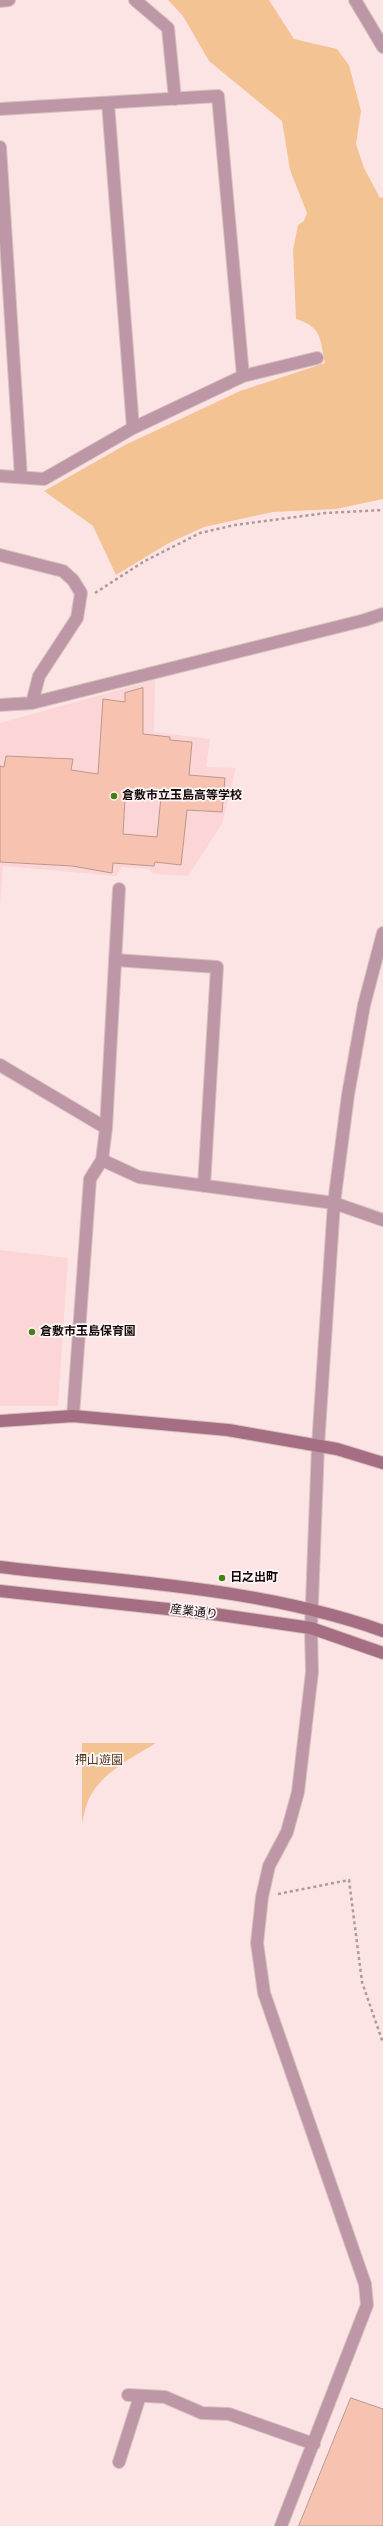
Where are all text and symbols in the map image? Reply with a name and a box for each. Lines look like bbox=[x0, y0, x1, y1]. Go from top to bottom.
place label: 倉敷市立玉島高等学校 bbox=[122, 789, 242, 803]
marker: 倉敷市立玉島高等学校 bbox=[109, 791, 119, 801]
place label: 倉敷市玉島保育園 bbox=[40, 1325, 136, 1339]
marker: 倉敷市玉島保育園 bbox=[27, 1327, 37, 1337]
place label: 日之出町 bbox=[230, 1571, 278, 1585]
marker: 日之出町 bbox=[217, 1573, 227, 1583]
street label: 産業通り bbox=[169, 1602, 219, 1622]
park label: 押山遊園 bbox=[75, 1754, 123, 1768]

